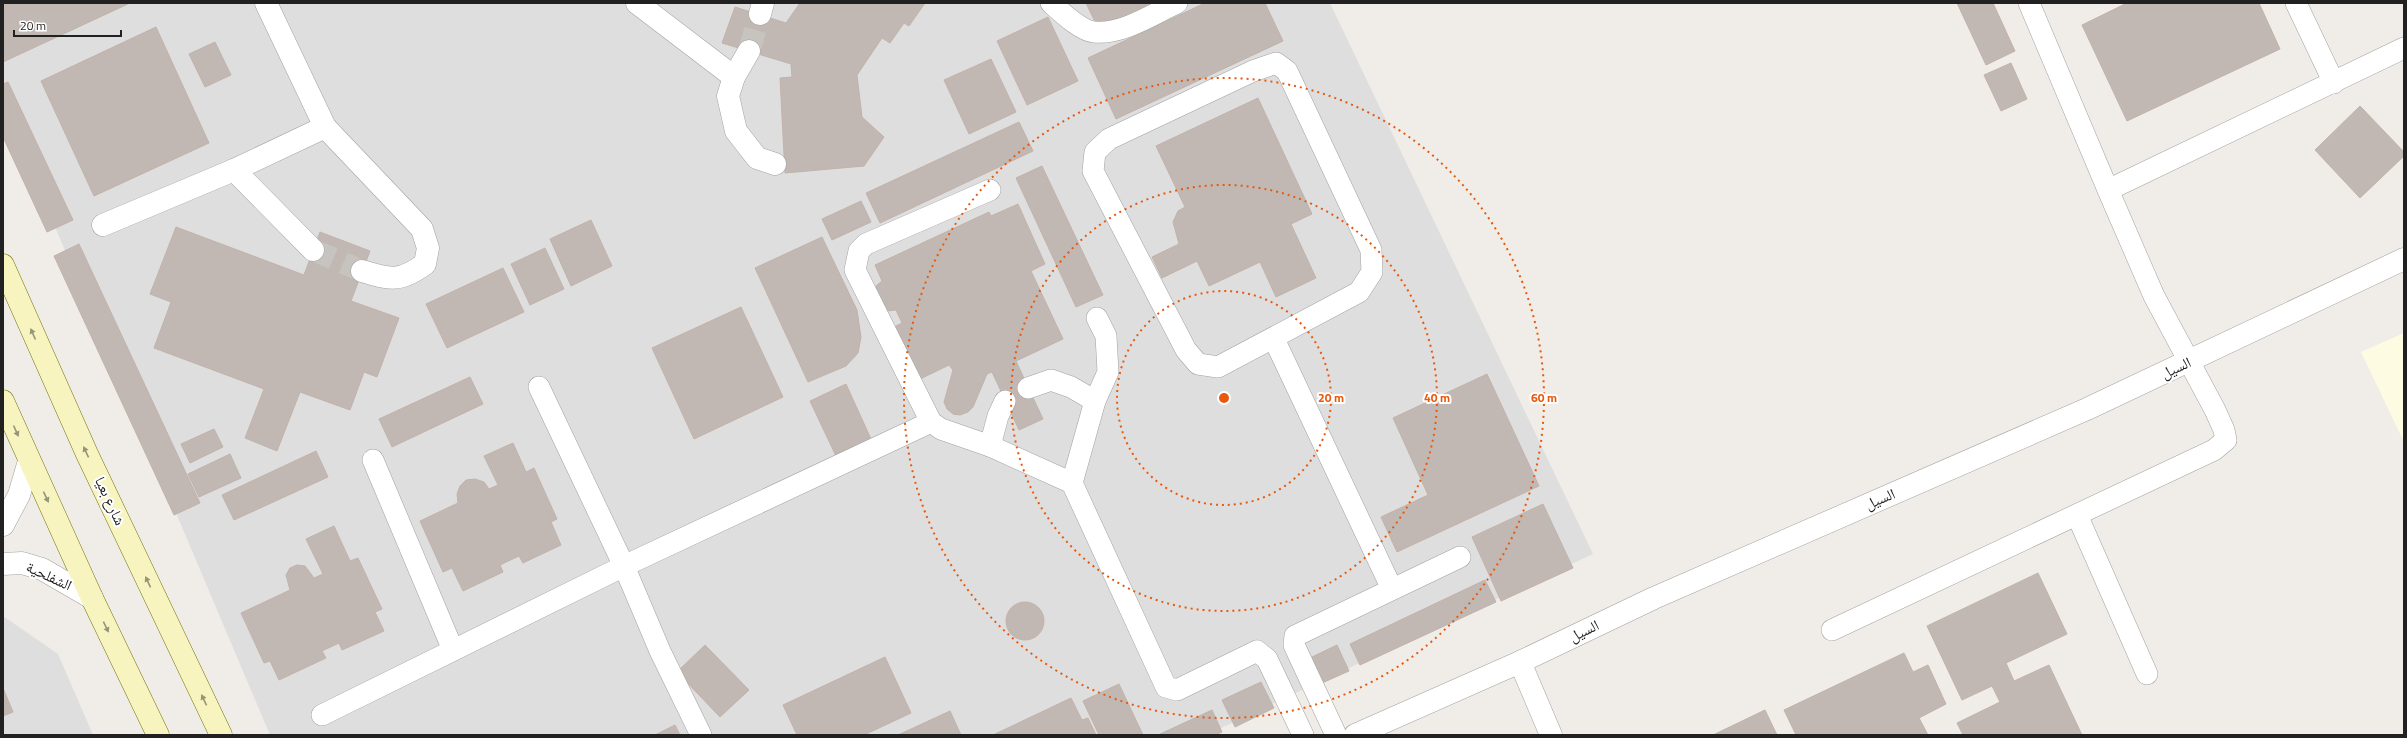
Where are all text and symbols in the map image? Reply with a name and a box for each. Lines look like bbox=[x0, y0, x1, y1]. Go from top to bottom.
scale bar bbox=[14, 12, 121, 38]
text: 20 m bbox=[20, 16, 46, 35]
one-way arrow bbox=[30, 327, 36, 339]
street label: السيل bbox=[2157, 351, 2195, 385]
text: 20 m bbox=[1318, 388, 1344, 407]
text: 40 m bbox=[1424, 388, 1450, 407]
text: 60 m bbox=[1531, 388, 1557, 407]
centre of rings bbox=[1217, 391, 1231, 405]
one-way arrow bbox=[13, 426, 19, 437]
one-way arrow bbox=[83, 446, 89, 458]
street label: شارع بعيا bbox=[89, 473, 132, 529]
street label: السيل bbox=[1861, 482, 1899, 515]
one-way arrow bbox=[43, 491, 49, 502]
street label: الشفلحية bbox=[22, 555, 76, 596]
one-way arrow bbox=[145, 577, 151, 588]
street label: السيل bbox=[1565, 613, 1603, 648]
one-way arrow bbox=[103, 622, 109, 633]
one-way arrow bbox=[201, 694, 207, 705]

